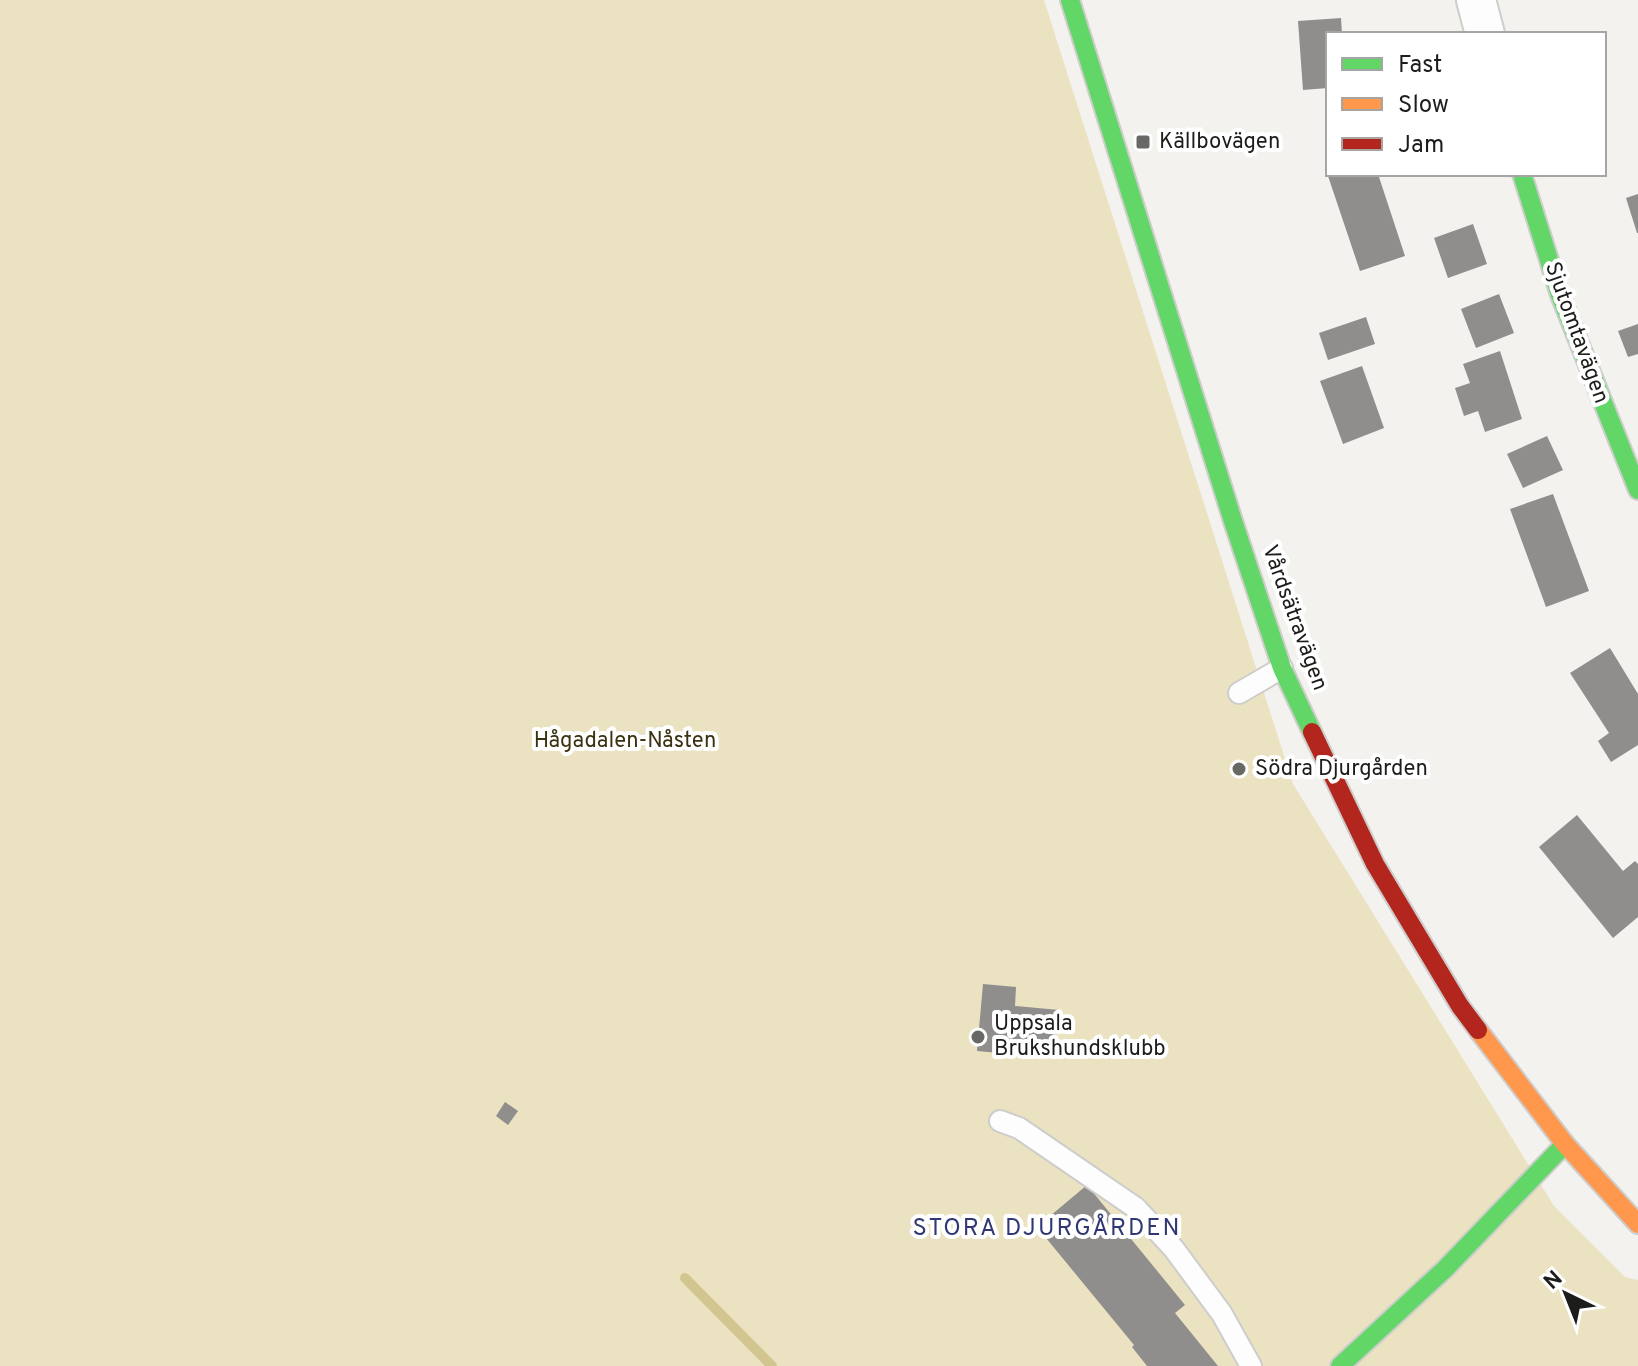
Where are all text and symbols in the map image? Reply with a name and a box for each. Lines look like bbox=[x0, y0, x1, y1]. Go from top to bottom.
legend bbox=[1326, 32, 1606, 176]
text: Fast bbox=[1398, 51, 1442, 81]
text: Slow bbox=[1398, 91, 1449, 121]
place label: Källbovägen bbox=[1159, 129, 1280, 156]
text: Jam bbox=[1398, 131, 1444, 161]
marker: Källbovägen bbox=[1134, 133, 1152, 151]
street label: Sjutomtavägen bbox=[1538, 259, 1614, 407]
street label: Vårdsätravägen bbox=[1255, 542, 1333, 694]
park label: Hågadalen-Nåsten bbox=[534, 728, 716, 755]
place label: Södra Djurgården bbox=[1255, 756, 1428, 783]
marker: Södra Djurgården bbox=[1230, 760, 1248, 778]
place label: Uppsala Brukshundsklubb bbox=[994, 1011, 1166, 1063]
marker: Uppsala Brukshundsklubb bbox=[969, 1028, 987, 1046]
district label: STORA DJURGÅRDEN bbox=[913, 1213, 1181, 1244]
north arrow bbox=[1526, 1254, 1606, 1334]
text: N bbox=[1539, 1266, 1569, 1296]

